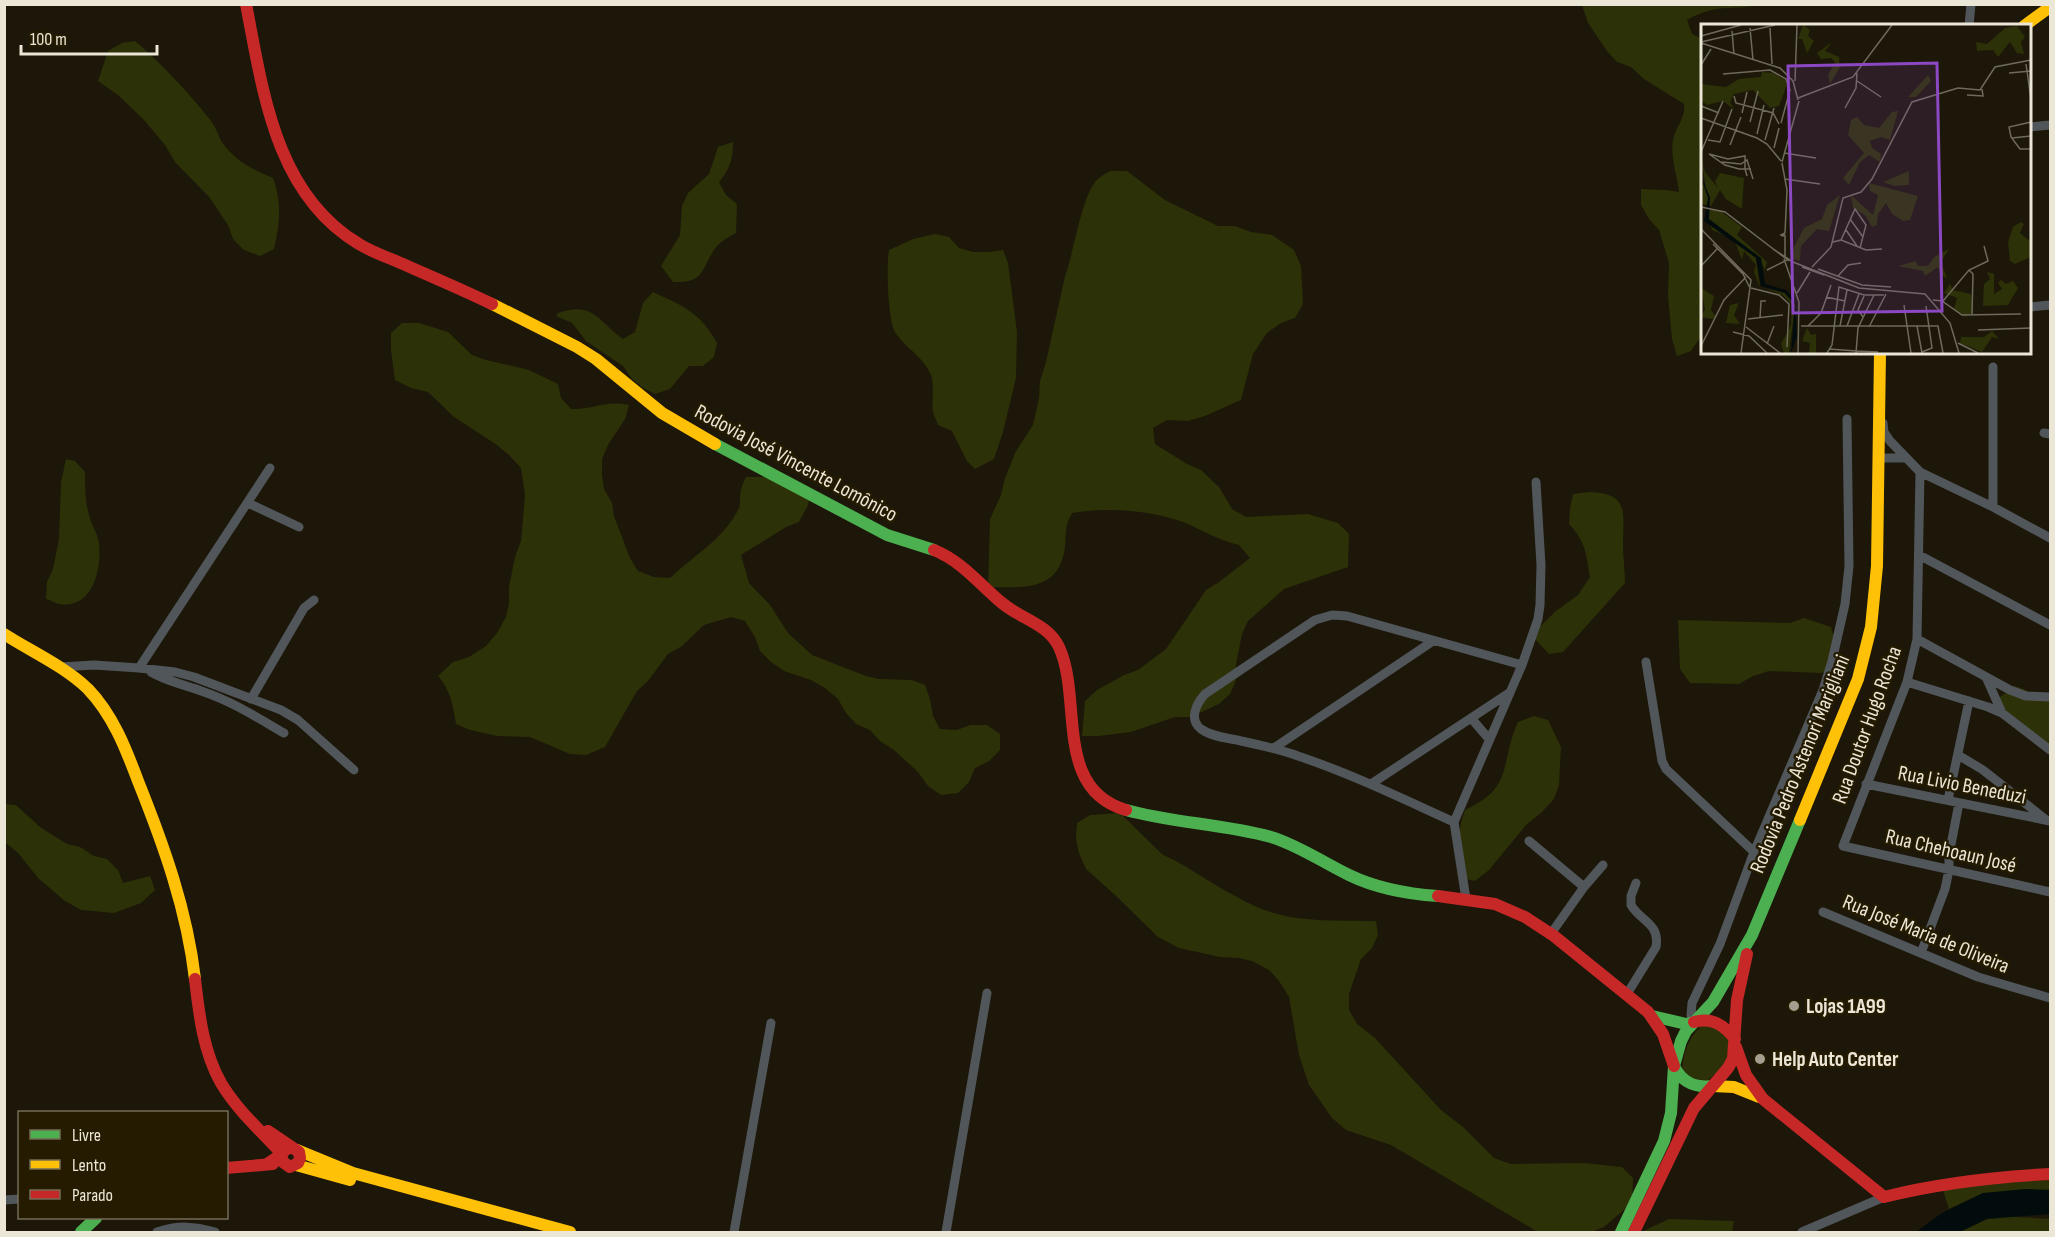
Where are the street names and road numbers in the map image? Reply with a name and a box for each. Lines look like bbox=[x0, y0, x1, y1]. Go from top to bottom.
street label: Rodovia José Vincente Lomônico bbox=[690, 399, 902, 527]
street label: Rua Doutor Hugo Rocha bbox=[1827, 643, 1907, 807]
street label: Rodovia Pedro Astenori Marigliani bbox=[1745, 651, 1855, 877]
street label: Rua Livio Beneduzi bbox=[1896, 760, 2028, 810]
street label: Rua Chehoaun José bbox=[1883, 824, 2019, 878]
street label: Rua José Maria de Oliveira bbox=[1839, 889, 2013, 979]

